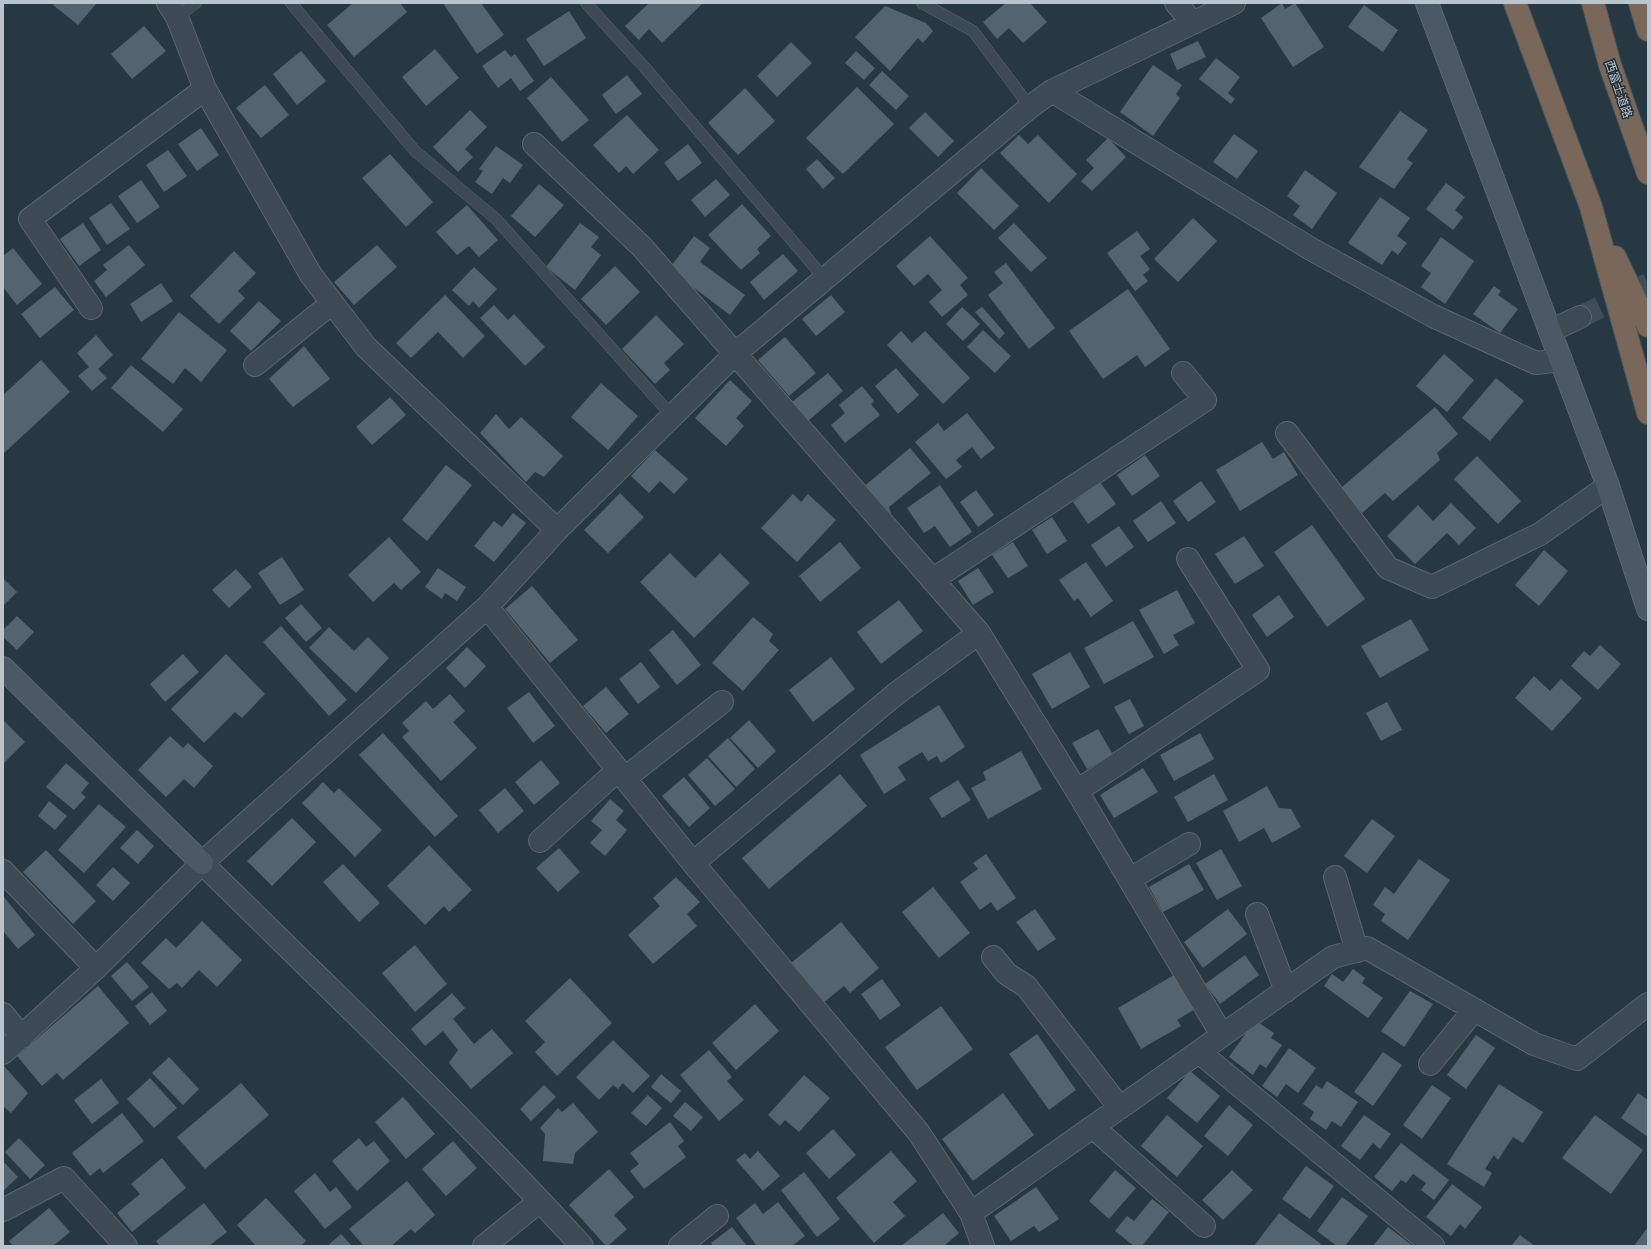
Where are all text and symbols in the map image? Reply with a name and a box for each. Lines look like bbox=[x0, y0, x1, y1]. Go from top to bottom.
street label: 西富士道路 bbox=[1602, 58, 1636, 120]

